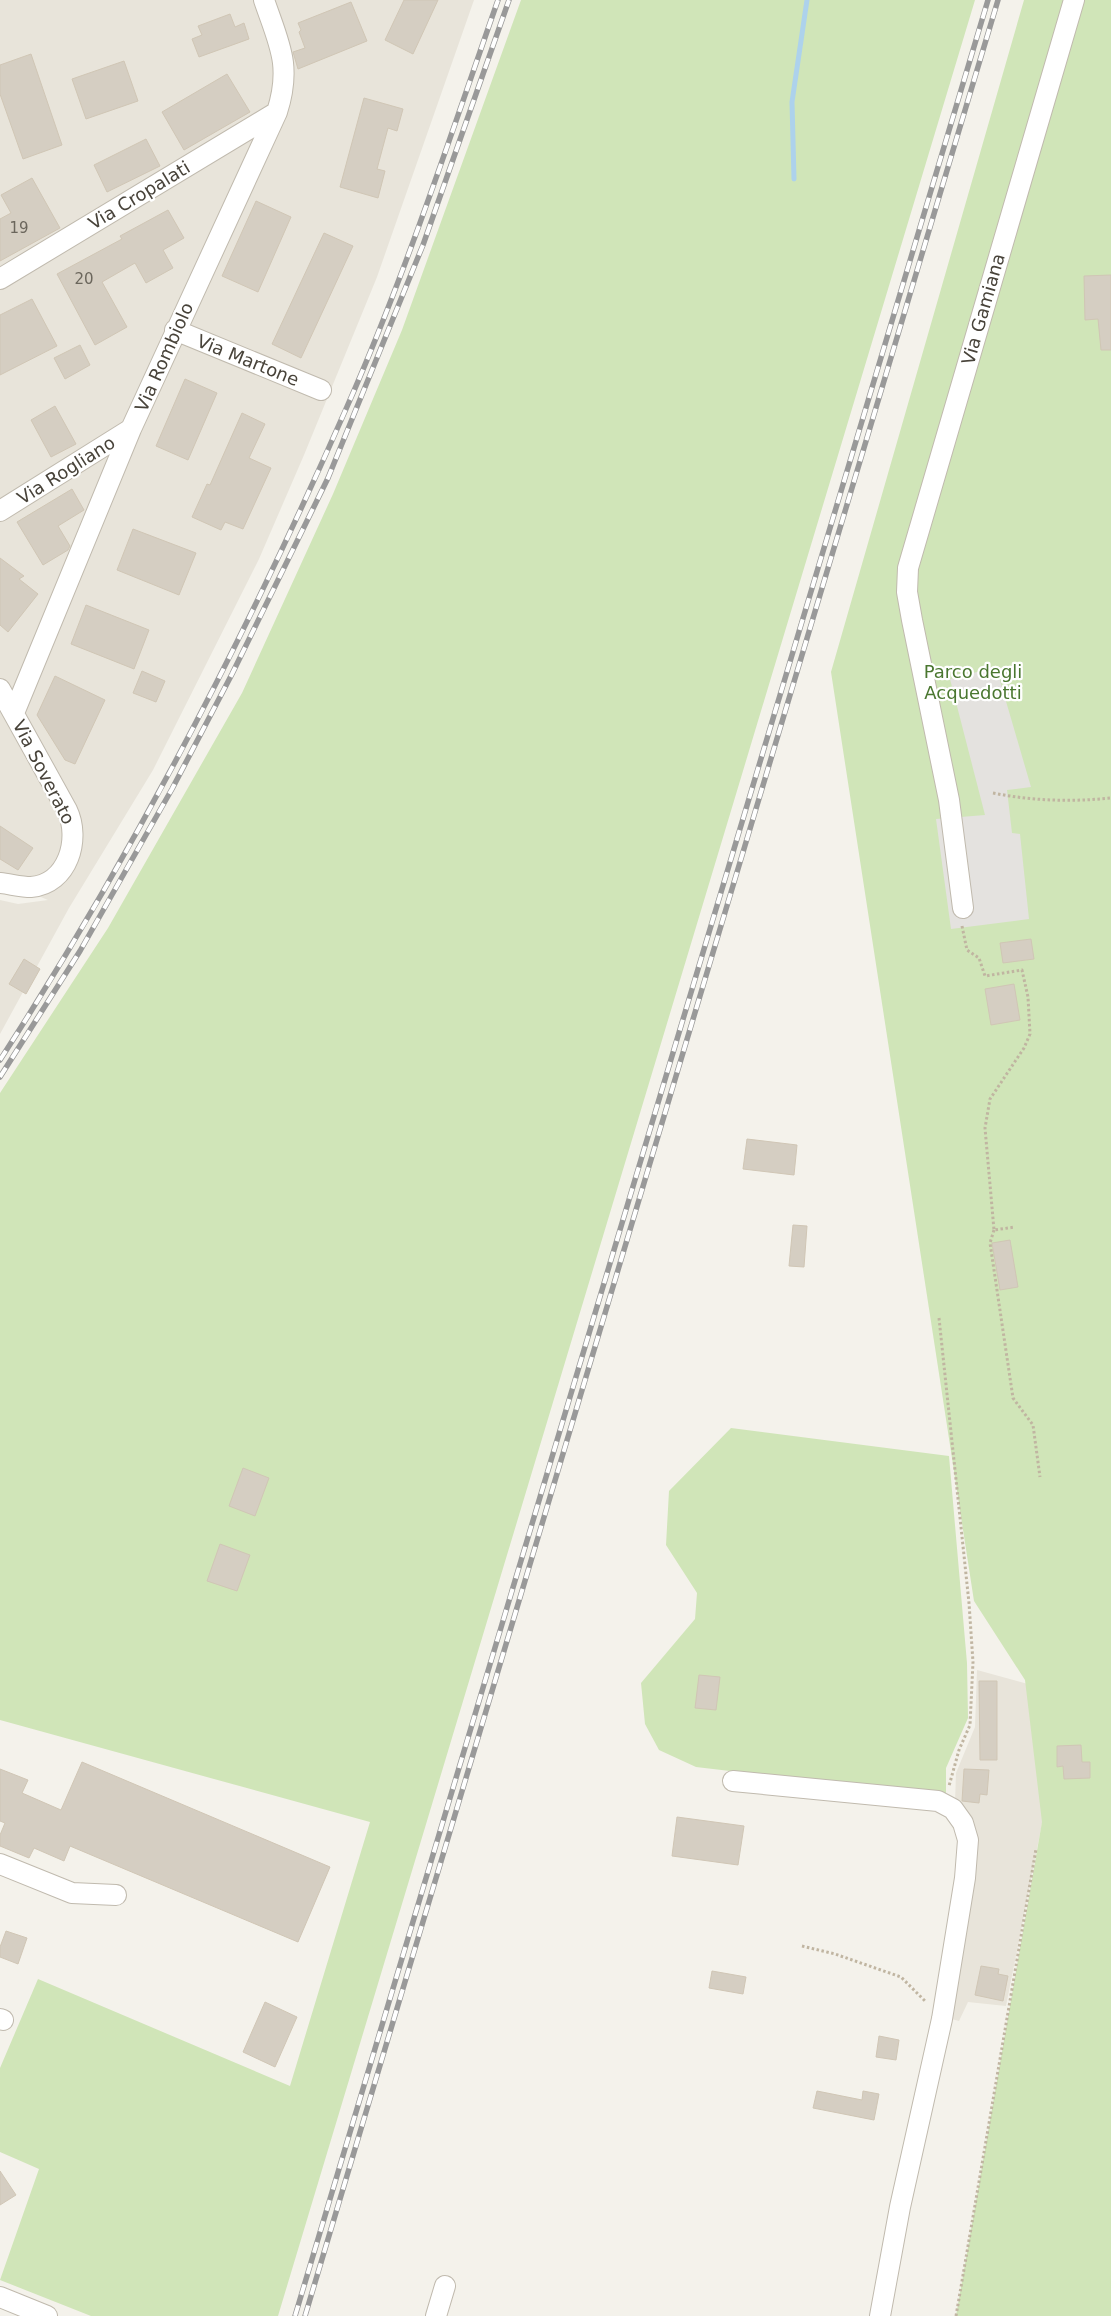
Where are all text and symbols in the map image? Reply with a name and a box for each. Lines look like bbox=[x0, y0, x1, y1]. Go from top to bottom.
street label: Via Cropalati bbox=[84, 156, 194, 234]
house number: 19 bbox=[9, 219, 29, 237]
street label: Via Gamiana bbox=[957, 251, 1009, 367]
house number: 20 bbox=[74, 270, 94, 288]
street label: Via Rombiolo bbox=[131, 299, 197, 415]
street label: Via Martone bbox=[194, 330, 302, 390]
street label: Via Rogliano bbox=[13, 432, 119, 508]
park label: Parco degli Acquedotti bbox=[924, 661, 1022, 703]
street label: Via Soverato bbox=[9, 716, 79, 828]

